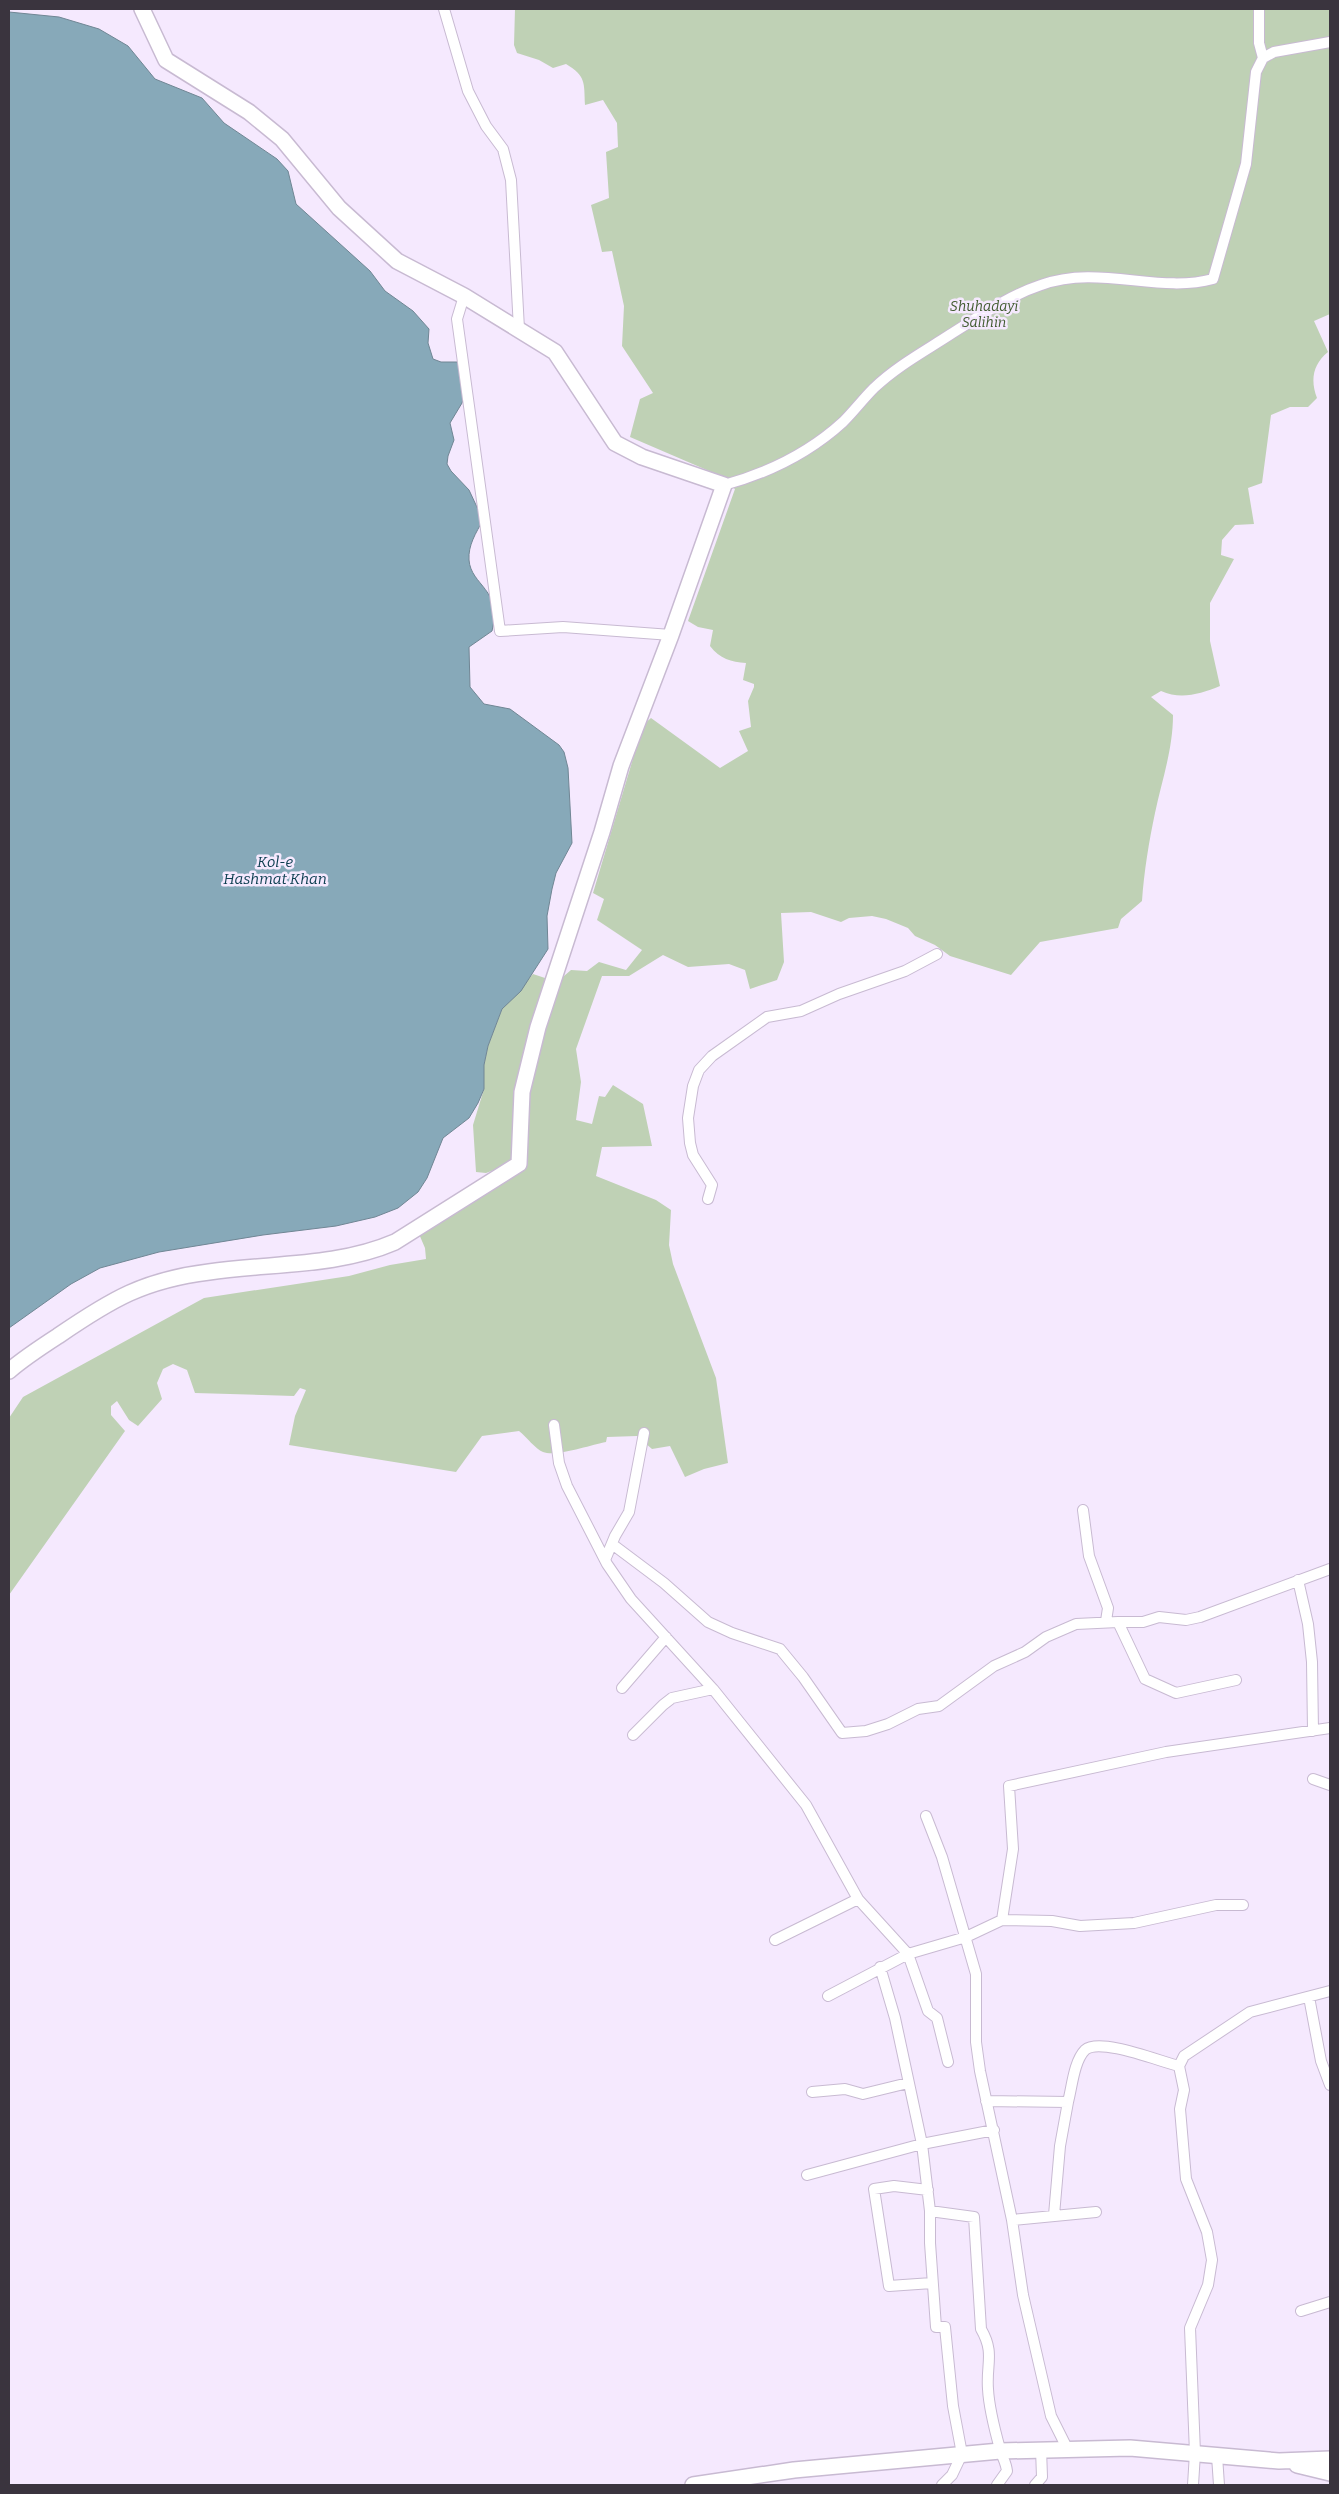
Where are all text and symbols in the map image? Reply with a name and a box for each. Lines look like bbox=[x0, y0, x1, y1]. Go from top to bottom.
park label: Shuhadayi Salihin bbox=[950, 298, 1018, 331]
water label: Kol-e Hashmat Khan bbox=[223, 853, 327, 888]

